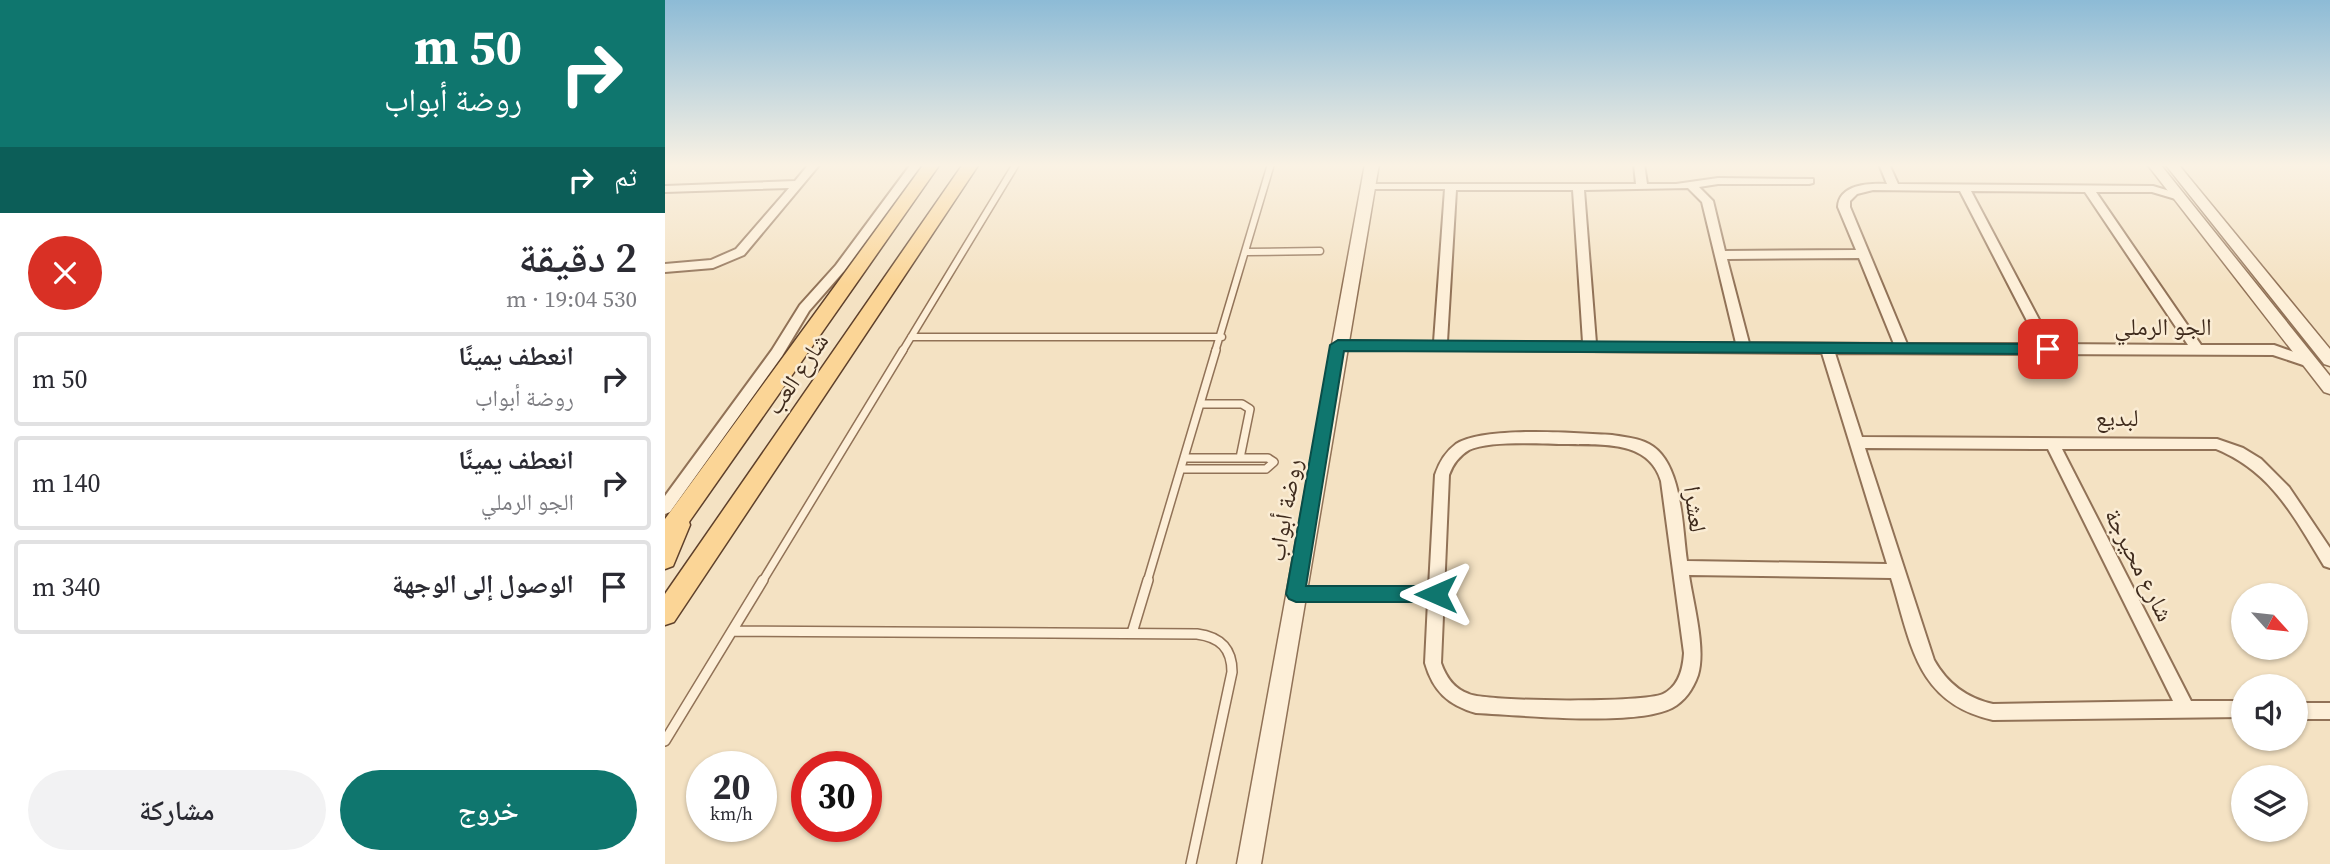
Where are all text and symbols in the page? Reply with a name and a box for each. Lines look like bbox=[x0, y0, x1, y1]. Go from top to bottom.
text: 50 m bbox=[414, 13, 522, 80]
icon: right bbox=[546, 28, 637, 119]
text: روضة أبواب bbox=[384, 78, 522, 122]
text: ثم bbox=[614, 159, 637, 195]
icon: right bbox=[562, 161, 600, 199]
text: 2 دقيقة bbox=[518, 228, 637, 286]
button: close bbox=[28, 236, 102, 310]
text: 530 m · 19:04 bbox=[506, 283, 637, 315]
street label: الجو الرملي bbox=[2114, 310, 2212, 346]
pin bbox=[2018, 319, 2078, 379]
street label: شارع العب bbox=[757, 327, 836, 421]
icon: arrive bbox=[2029, 330, 2067, 368]
text: انعطف يمينًا bbox=[458, 338, 574, 374]
icon: right bbox=[595, 360, 633, 398]
text: 50 m bbox=[32, 361, 88, 397]
text: روضة أبواب bbox=[475, 382, 574, 414]
street label: لبديع bbox=[2095, 401, 2139, 434]
text: انعطف يمينًا bbox=[458, 442, 574, 478]
street label: روضة أبواب bbox=[1259, 456, 1310, 564]
icon: right bbox=[595, 464, 633, 502]
text: 140 m bbox=[32, 465, 101, 501]
street label: لعشرا bbox=[1676, 484, 1715, 534]
text: الجو الرملي bbox=[481, 486, 574, 518]
street label: شارع محيرجة bbox=[2097, 503, 2182, 627]
position arrow bbox=[1399, 557, 1473, 631]
text: الوصول إلى الوجهة bbox=[392, 566, 574, 602]
icon: arrive bbox=[595, 568, 633, 606]
text: 340 m bbox=[32, 569, 101, 605]
north arrow bbox=[2231, 583, 2308, 660]
map controls bbox=[2231, 583, 2308, 842]
button: sound bbox=[2231, 674, 2308, 751]
speed limit sign: 30 bbox=[791, 751, 882, 842]
text: 20 bbox=[713, 763, 750, 811]
button: layers bbox=[2231, 765, 2308, 842]
button: مشاركة bbox=[28, 770, 326, 850]
button: خروج bbox=[340, 770, 637, 850]
text: km/h bbox=[710, 801, 753, 826]

